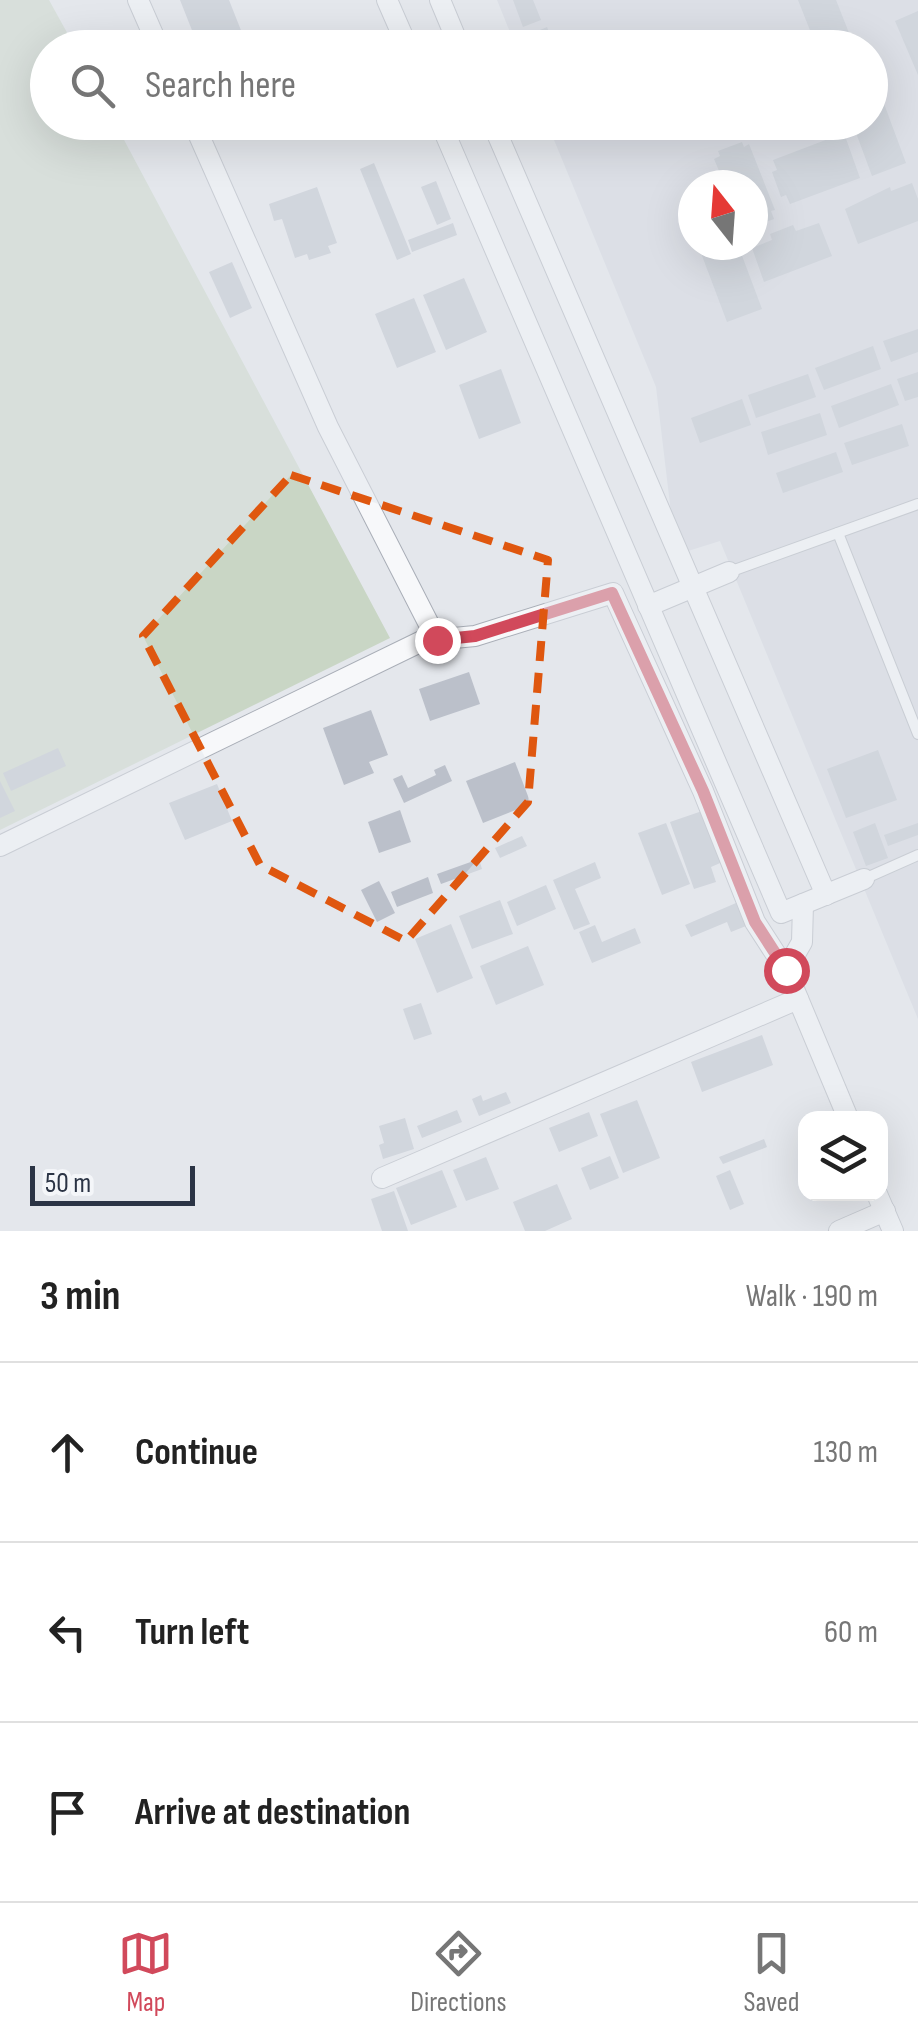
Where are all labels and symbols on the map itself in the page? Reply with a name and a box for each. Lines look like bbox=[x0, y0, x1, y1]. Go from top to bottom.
north arrow bbox=[678, 170, 768, 260]
route end bbox=[415, 618, 461, 664]
route start bbox=[764, 948, 810, 994]
scale bar bbox=[30, 1161, 195, 1206]

